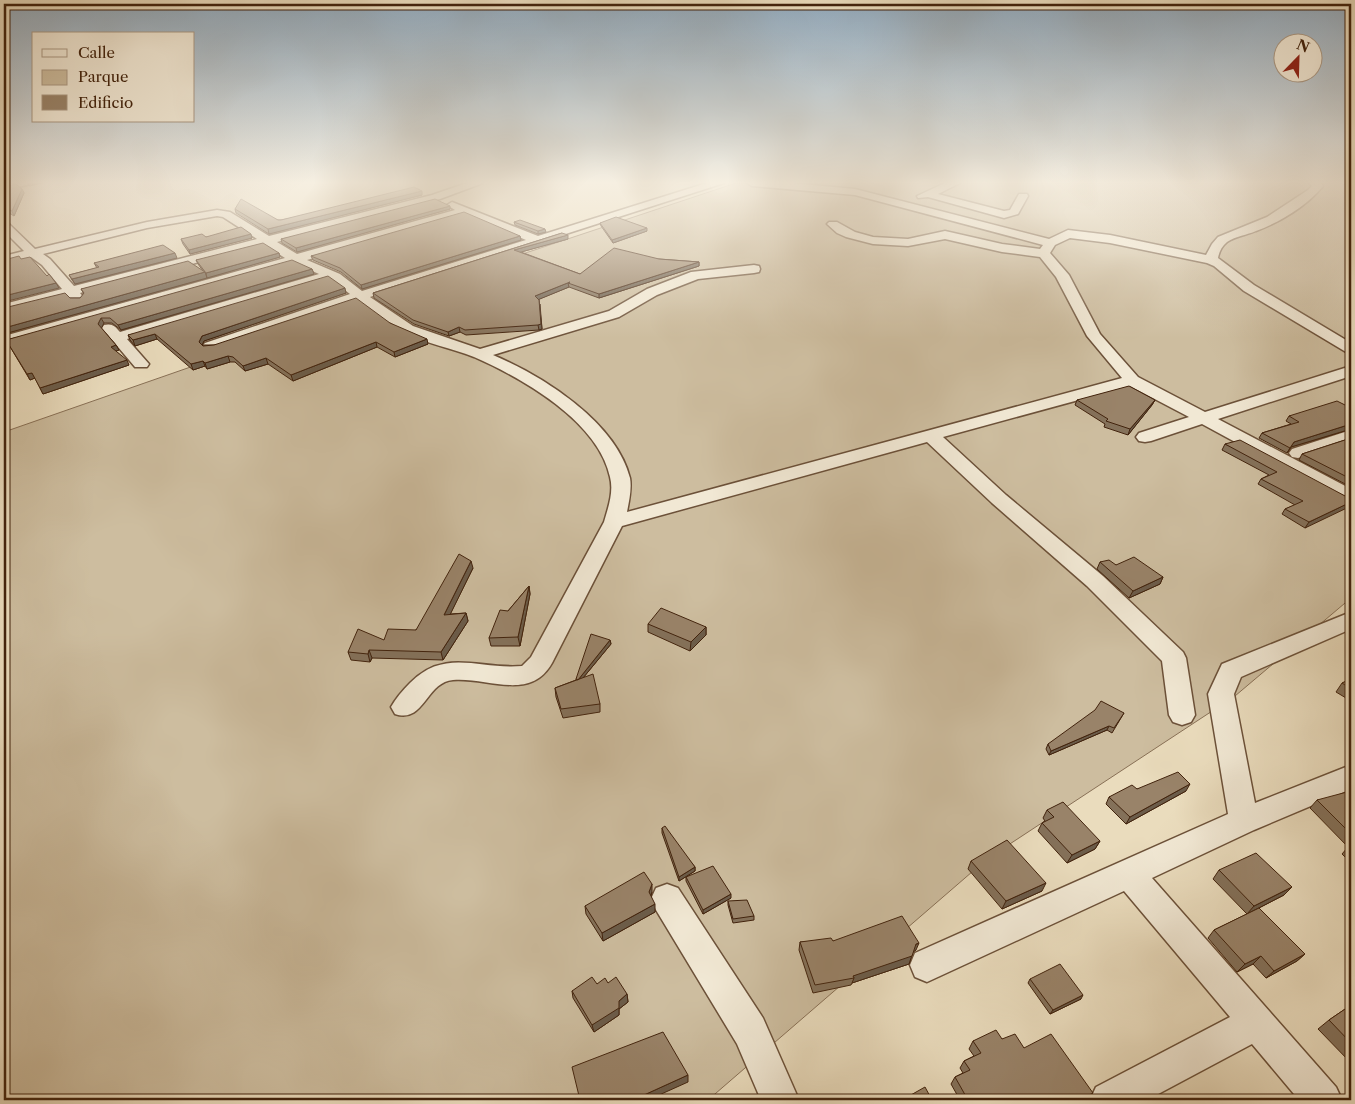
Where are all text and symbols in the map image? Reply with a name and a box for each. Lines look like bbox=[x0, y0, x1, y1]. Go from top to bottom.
legend bbox=[32, 32, 195, 122]
north arrow bbox=[1272, 32, 1322, 82]
text: N bbox=[1294, 35, 1312, 57]
text: Calle bbox=[78, 43, 115, 62]
text: Parque bbox=[78, 67, 128, 86]
text: Edificio bbox=[78, 93, 133, 112]

